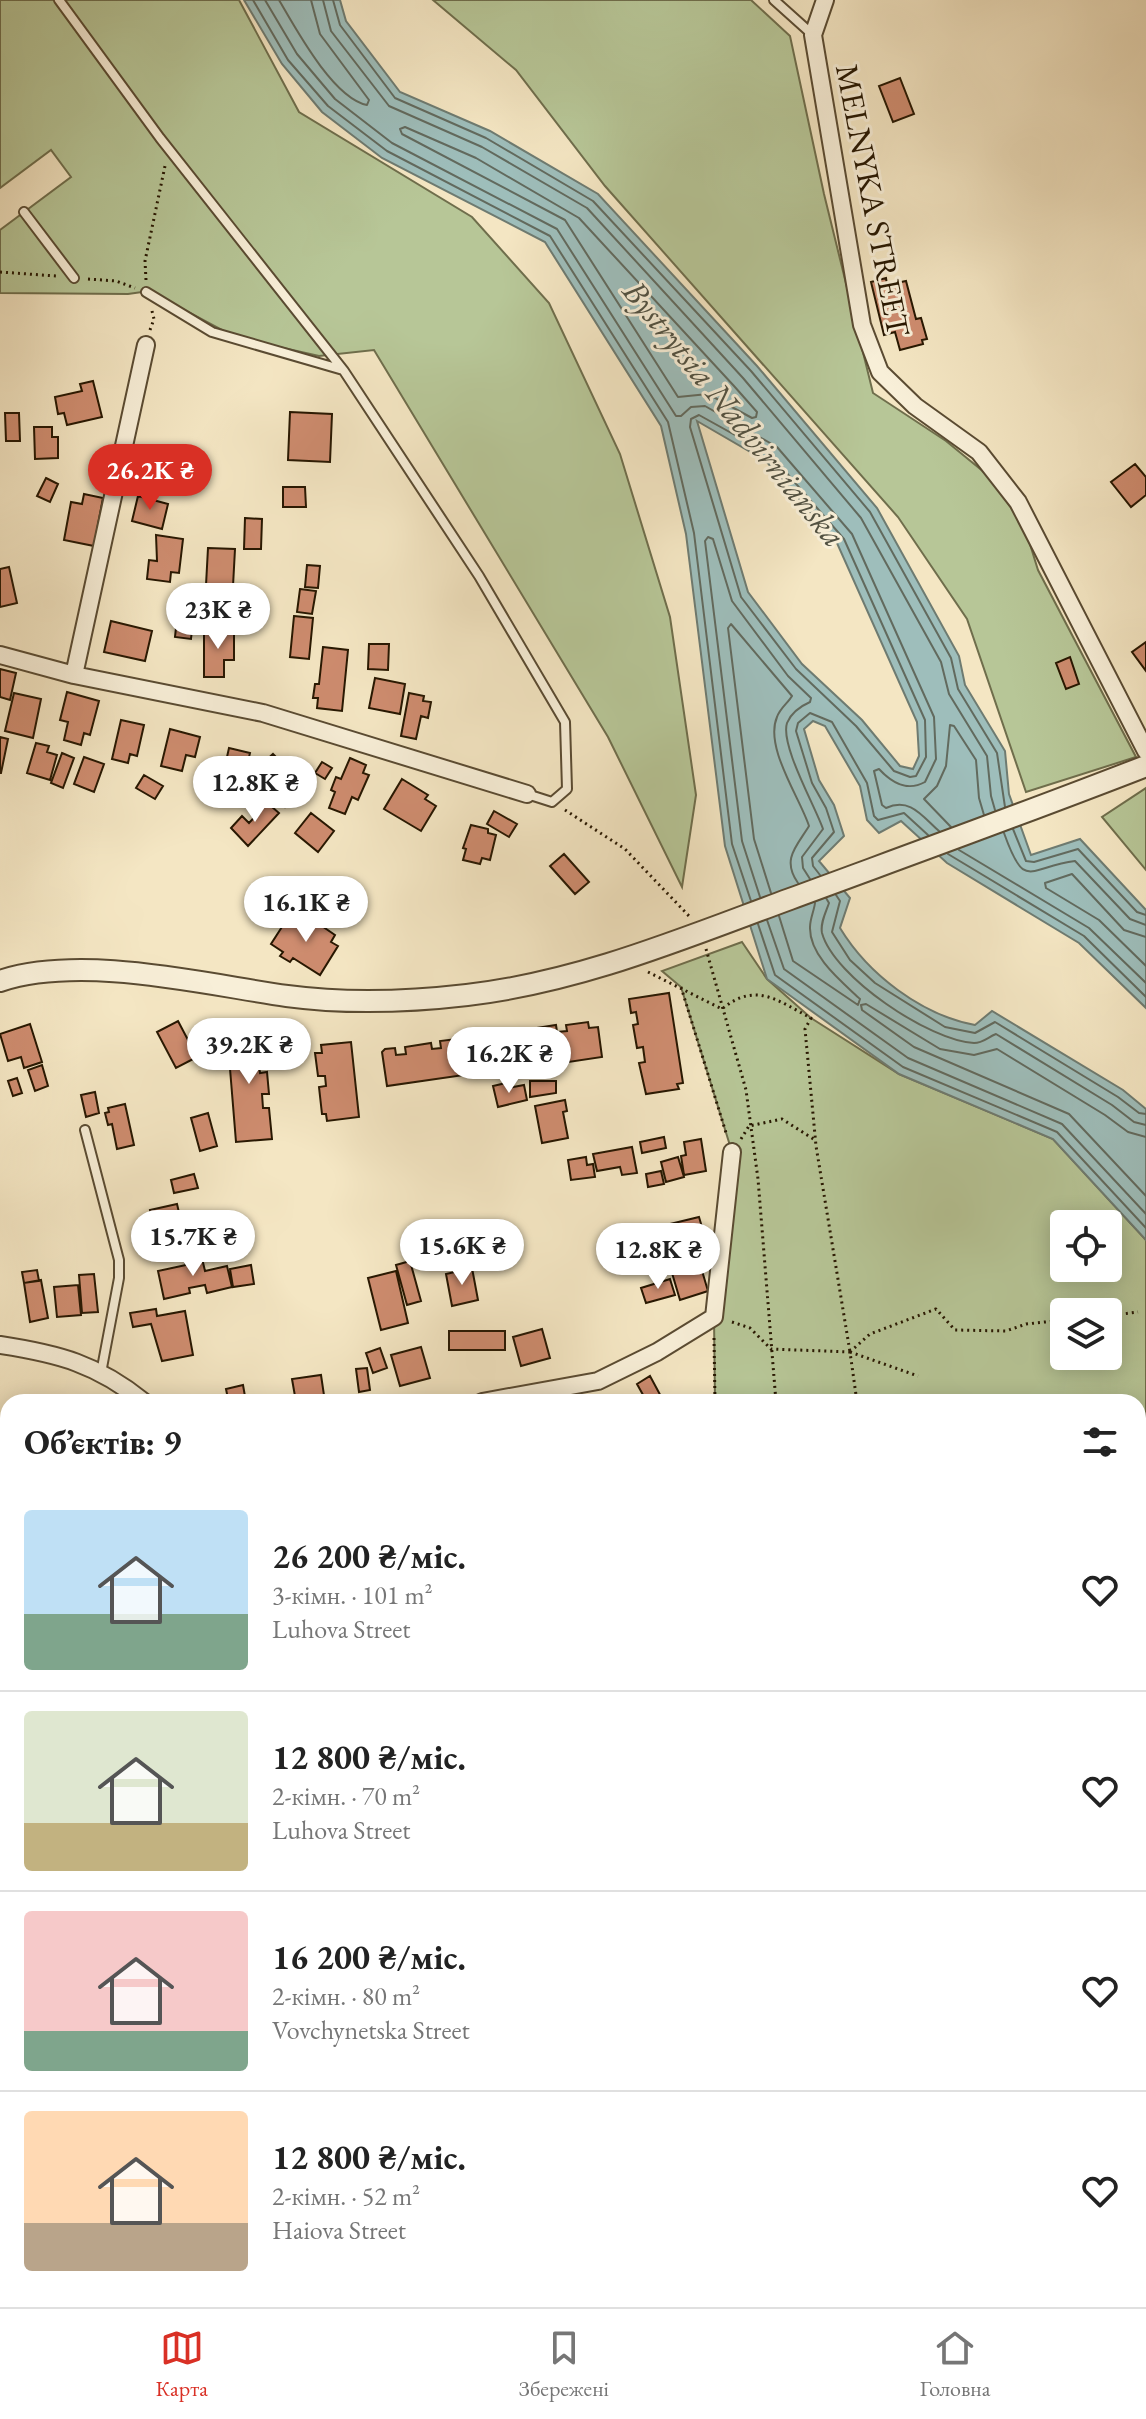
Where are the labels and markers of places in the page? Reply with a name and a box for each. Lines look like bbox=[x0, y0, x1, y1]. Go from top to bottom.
pin: 26.2K ₴ bbox=[76, 444, 224, 512]
pin: 23K ₴ bbox=[162, 583, 274, 651]
pin: 12.8K ₴ bbox=[181, 756, 329, 824]
pin: 16.1K ₴ bbox=[232, 876, 380, 944]
pin: 39.2K ₴ bbox=[175, 1018, 323, 1086]
pin: 16.2K ₴ bbox=[435, 1027, 583, 1095]
pin: 15.7K ₴ bbox=[119, 1210, 267, 1278]
pin: 15.6K ₴ bbox=[388, 1219, 536, 1287]
pin: 12.8K ₴ bbox=[584, 1223, 732, 1291]

